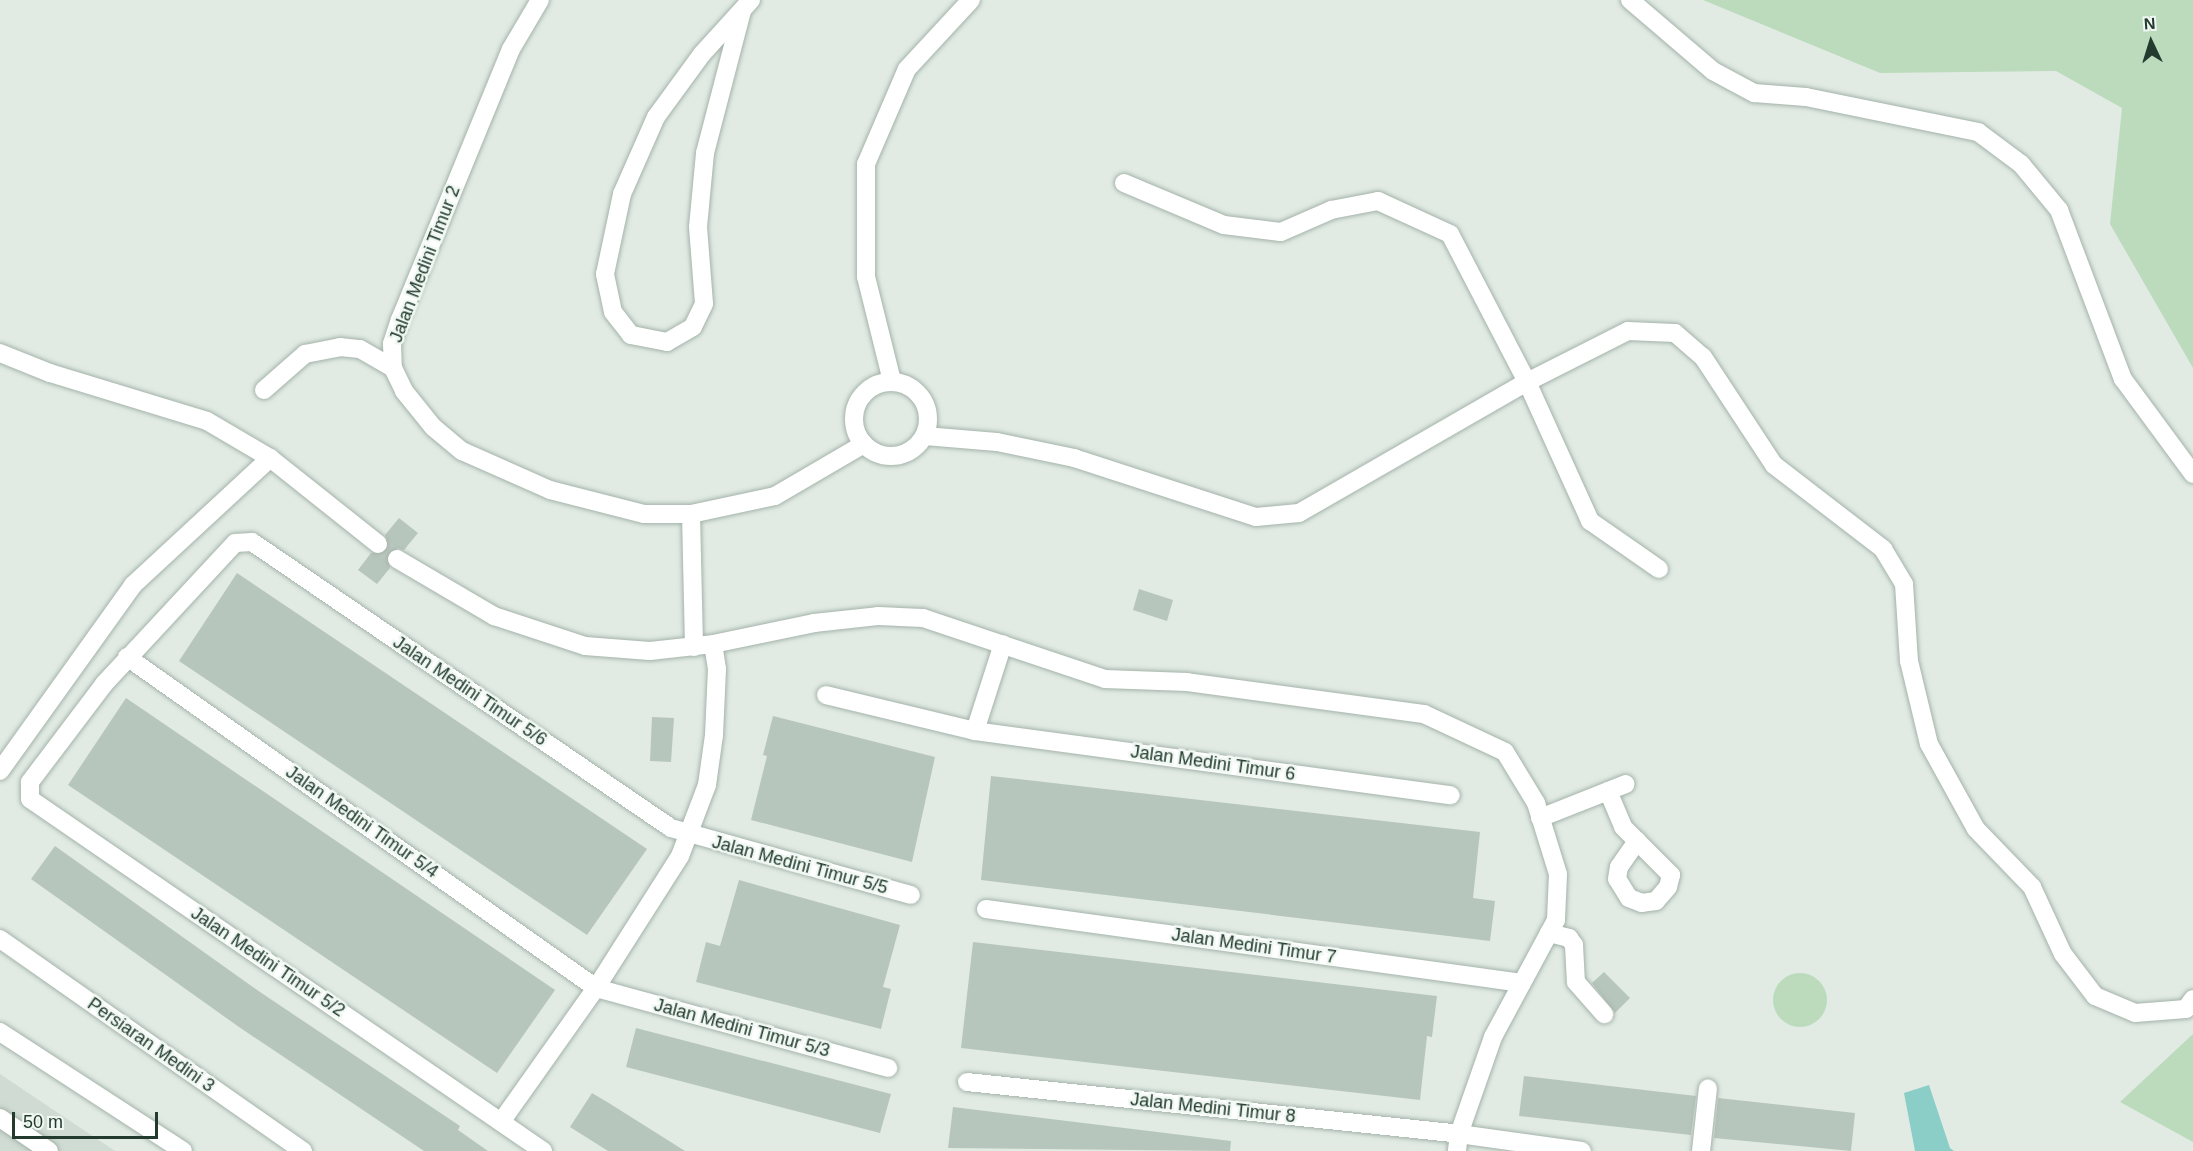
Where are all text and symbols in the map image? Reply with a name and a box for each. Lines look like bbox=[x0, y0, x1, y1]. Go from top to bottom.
north arrow bbox=[2121, 12, 2181, 72]
text: N bbox=[2143, 15, 2156, 32]
street label: Jalan Medini Timur 2 bbox=[385, 182, 465, 346]
street label: Jalan Medini Timur 5/6 bbox=[389, 631, 551, 751]
street label: Jalan Medini Timur 6 bbox=[1129, 741, 1297, 785]
street label: Jalan Medini Timur 5/4 bbox=[282, 761, 442, 883]
street label: Jalan Medini Timur 5/5 bbox=[710, 831, 890, 899]
street label: Jalan Medini Timur 5/2 bbox=[187, 902, 349, 1022]
street label: Jalan Medini Timur 7 bbox=[1170, 924, 1338, 968]
street label: Persiaran Medini 3 bbox=[83, 993, 219, 1097]
street label: Jalan Medini Timur 5/3 bbox=[652, 994, 832, 1062]
street label: Jalan Medini Timur 8 bbox=[1129, 1089, 1297, 1127]
scale bar bbox=[15, 1100, 160, 1138]
text: 50 m bbox=[23, 1112, 63, 1132]

